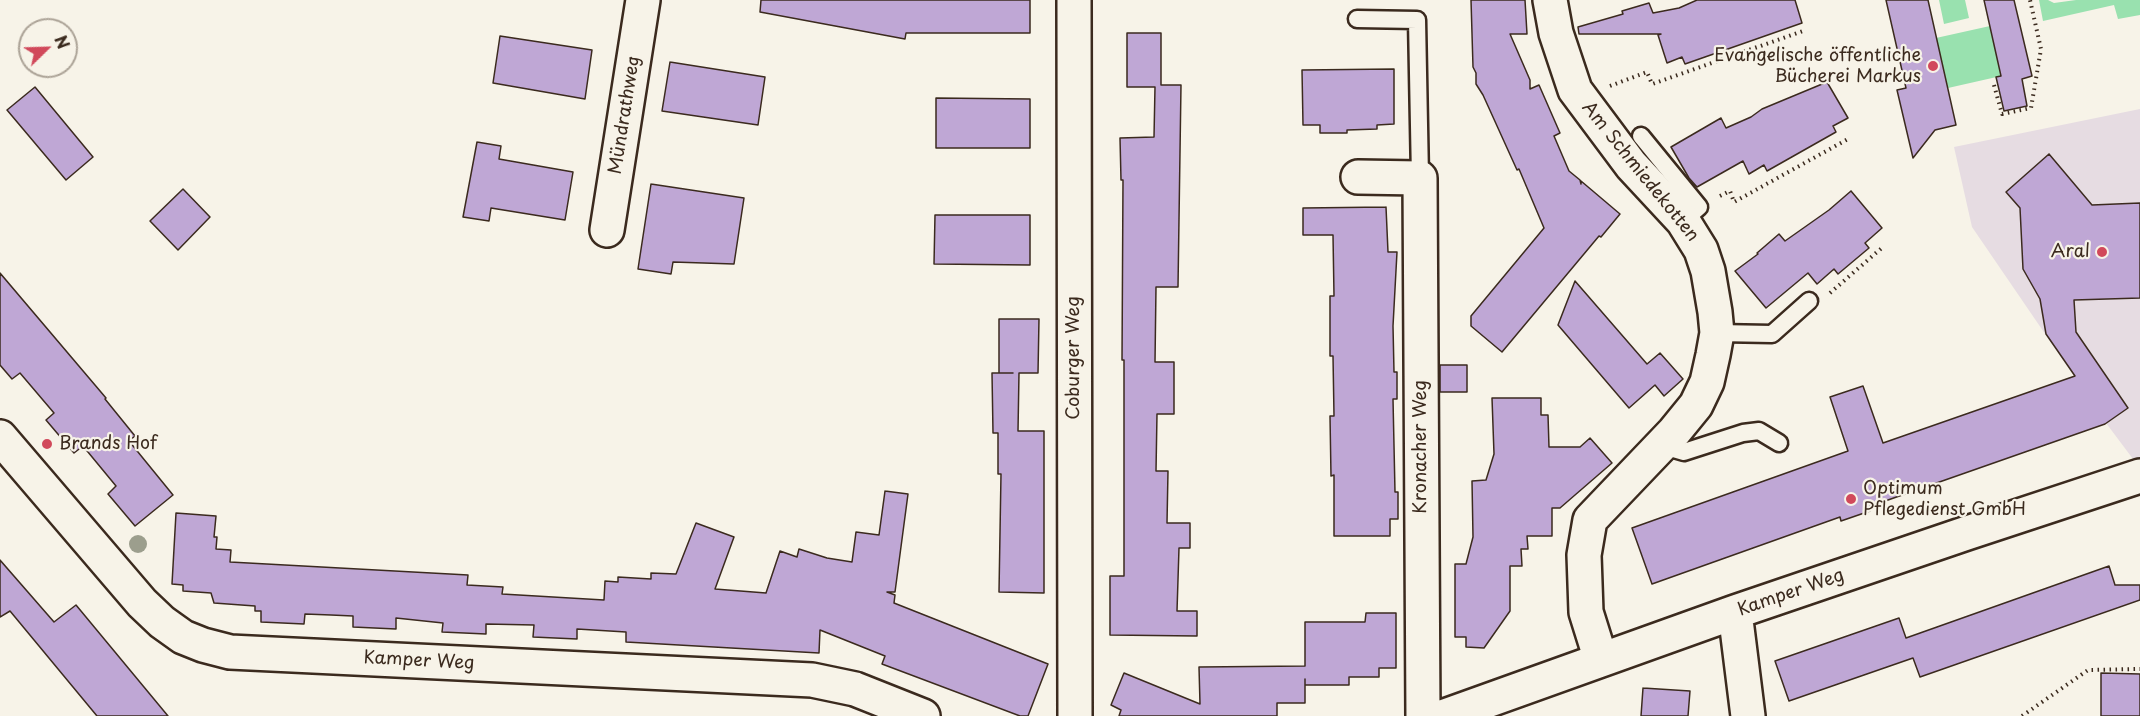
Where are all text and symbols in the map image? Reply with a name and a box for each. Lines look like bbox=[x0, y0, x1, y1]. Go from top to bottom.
north arrow bbox=[18, 18, 78, 78]
text: N bbox=[49, 31, 76, 52]
place label: Evangelische öffentliche Bücherei Markus bbox=[1714, 45, 1921, 88]
street label: Mündrathweg bbox=[605, 54, 645, 176]
marker: Evangelische öffentliche Bücherei Markus bbox=[1926, 59, 1940, 73]
street label: Am Schmiedekotten bbox=[1577, 98, 1703, 246]
place label: Aral bbox=[2051, 241, 2090, 263]
marker: Aral bbox=[2095, 245, 2109, 259]
street label: Coburger Weg bbox=[1063, 296, 1085, 420]
street label: Kronacher Weg bbox=[1410, 380, 1432, 514]
place label: Brands Hof bbox=[59, 433, 157, 455]
marker: Brands Hof bbox=[40, 437, 54, 451]
place label: Optimum Pflegedienst GmbH bbox=[1863, 478, 2026, 520]
marker: Optimum Pflegedienst GmbH bbox=[1844, 492, 1858, 506]
street label: Kamper Weg bbox=[1735, 565, 1847, 621]
street label: Kamper Weg bbox=[363, 647, 475, 675]

